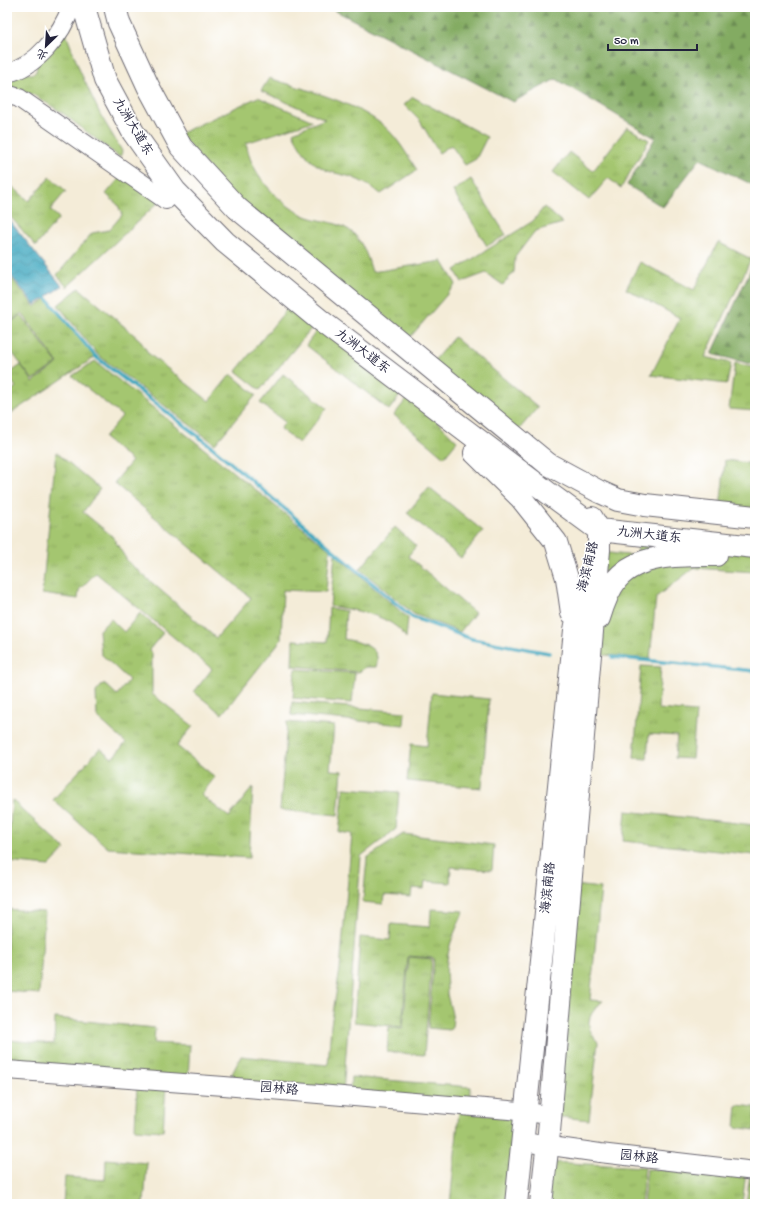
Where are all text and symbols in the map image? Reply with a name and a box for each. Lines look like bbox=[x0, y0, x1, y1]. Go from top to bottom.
north arrow bbox=[26, 26, 66, 66]
scale bar bbox=[608, 26, 697, 52]
text: 50 m bbox=[614, 35, 639, 49]
text: 北 bbox=[35, 45, 50, 61]
street label: 九洲大道东 bbox=[109, 95, 156, 159]
street label: 九洲大道东 bbox=[332, 326, 393, 378]
street label: 九洲大道东 bbox=[616, 524, 682, 547]
street label: 海滨南路 bbox=[574, 540, 603, 594]
street label: 海滨南路 bbox=[538, 861, 559, 915]
street label: 园林路 bbox=[259, 1080, 299, 1099]
street label: 园林路 bbox=[619, 1148, 659, 1167]

